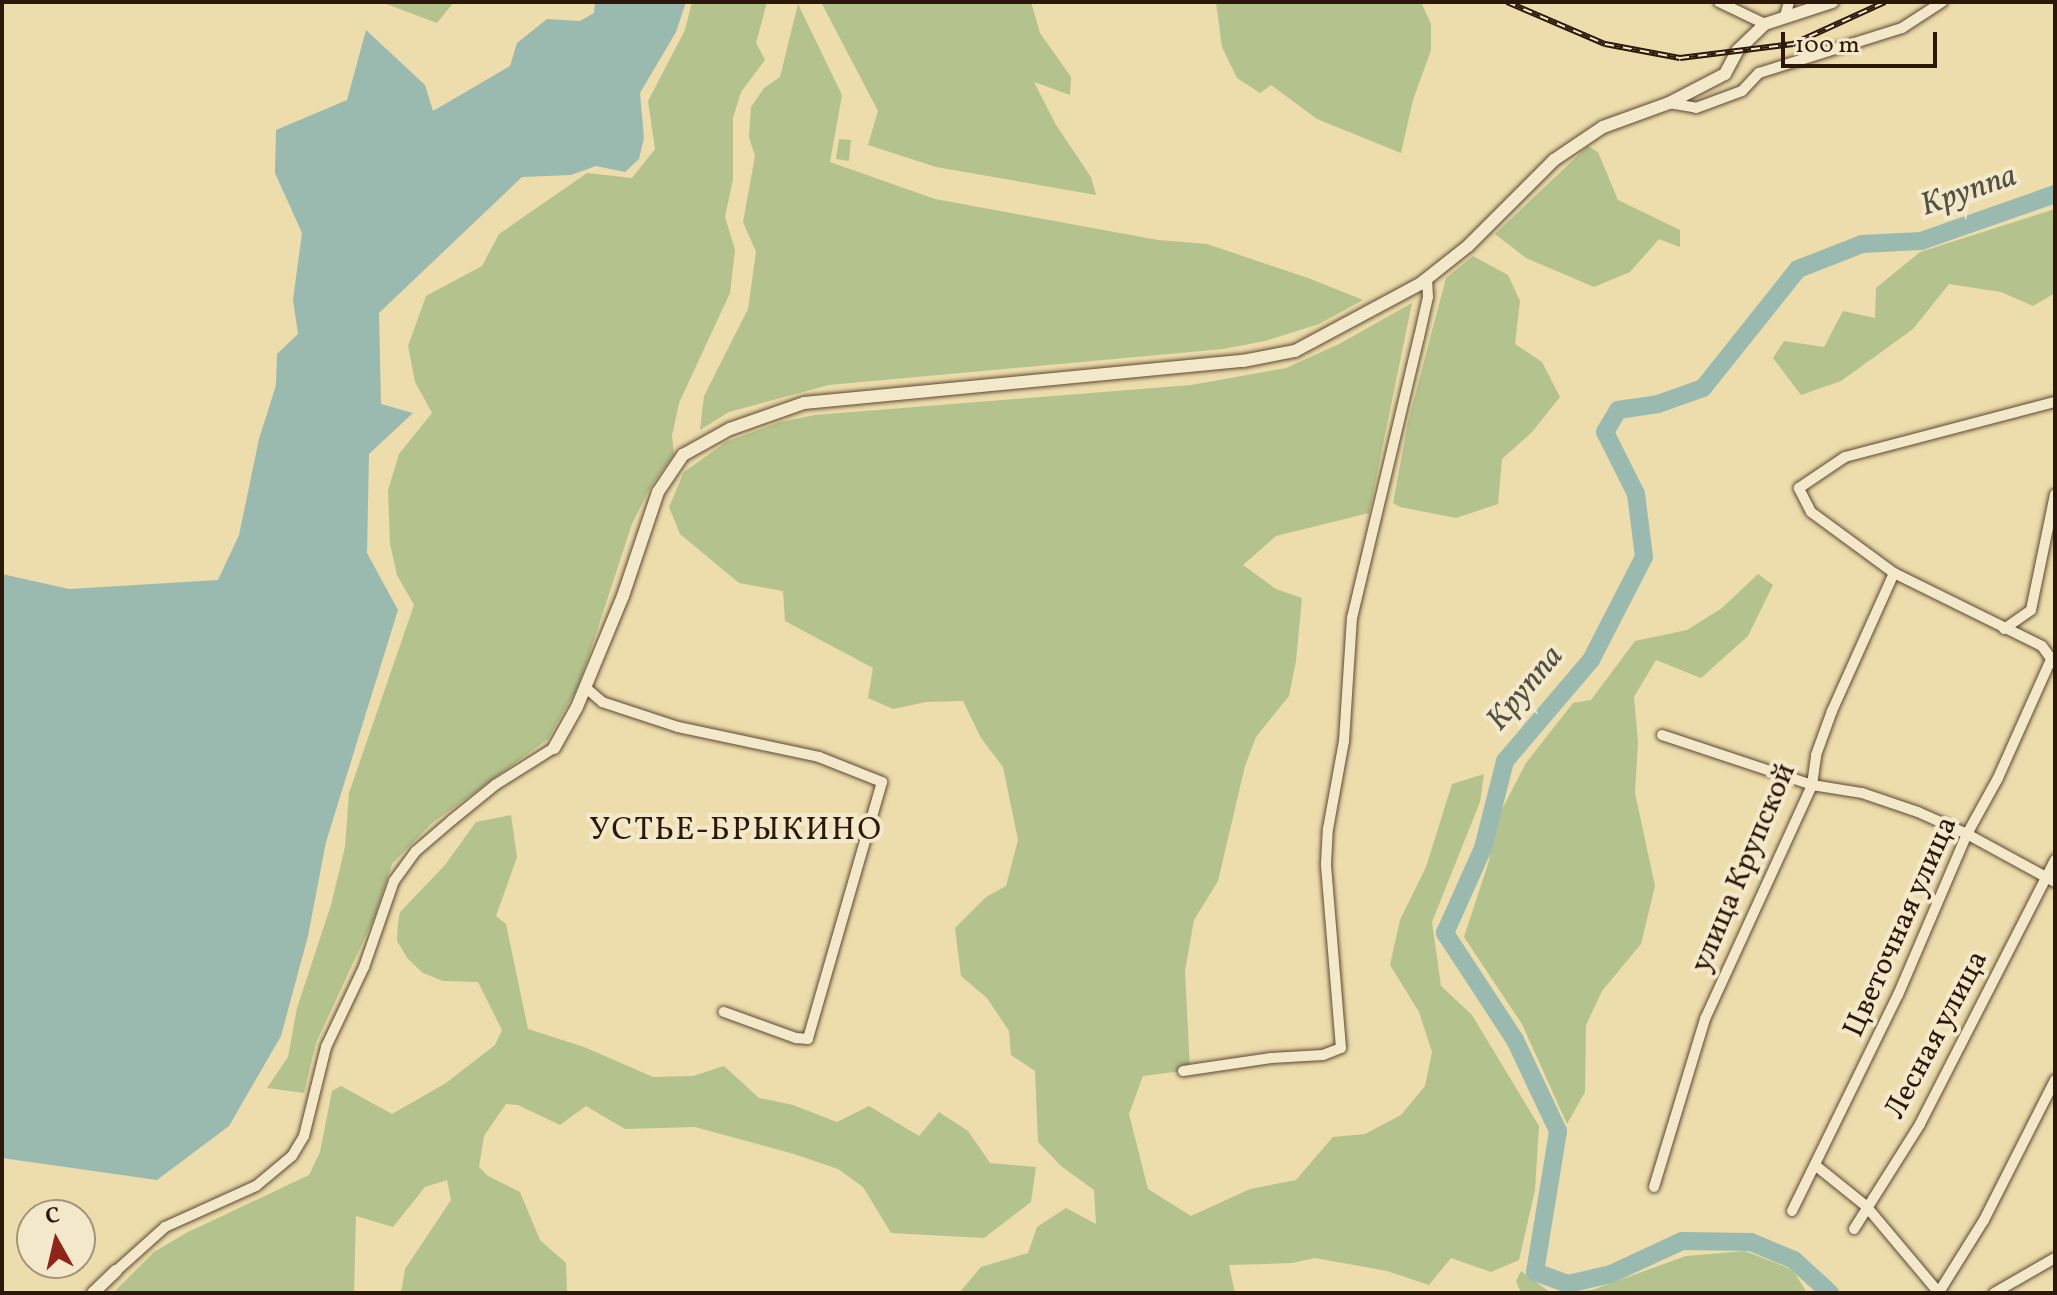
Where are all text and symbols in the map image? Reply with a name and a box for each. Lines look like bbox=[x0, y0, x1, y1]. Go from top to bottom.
scale bar bbox=[1785, 16, 1941, 66]
text: 100 m bbox=[1795, 29, 1860, 63]
water label: Круппа bbox=[1916, 158, 2022, 226]
water label: Круппа bbox=[1479, 639, 1573, 739]
street label: улица Крупской bbox=[1684, 758, 1804, 978]
street label: Цветочная улица bbox=[1836, 811, 1966, 1043]
district label: УСТЬЕ-БРЫКИНО bbox=[589, 812, 883, 850]
street label: Лесная улица bbox=[1877, 944, 1997, 1126]
north arrow bbox=[16, 1199, 96, 1279]
text: С bbox=[44, 1200, 62, 1233]

